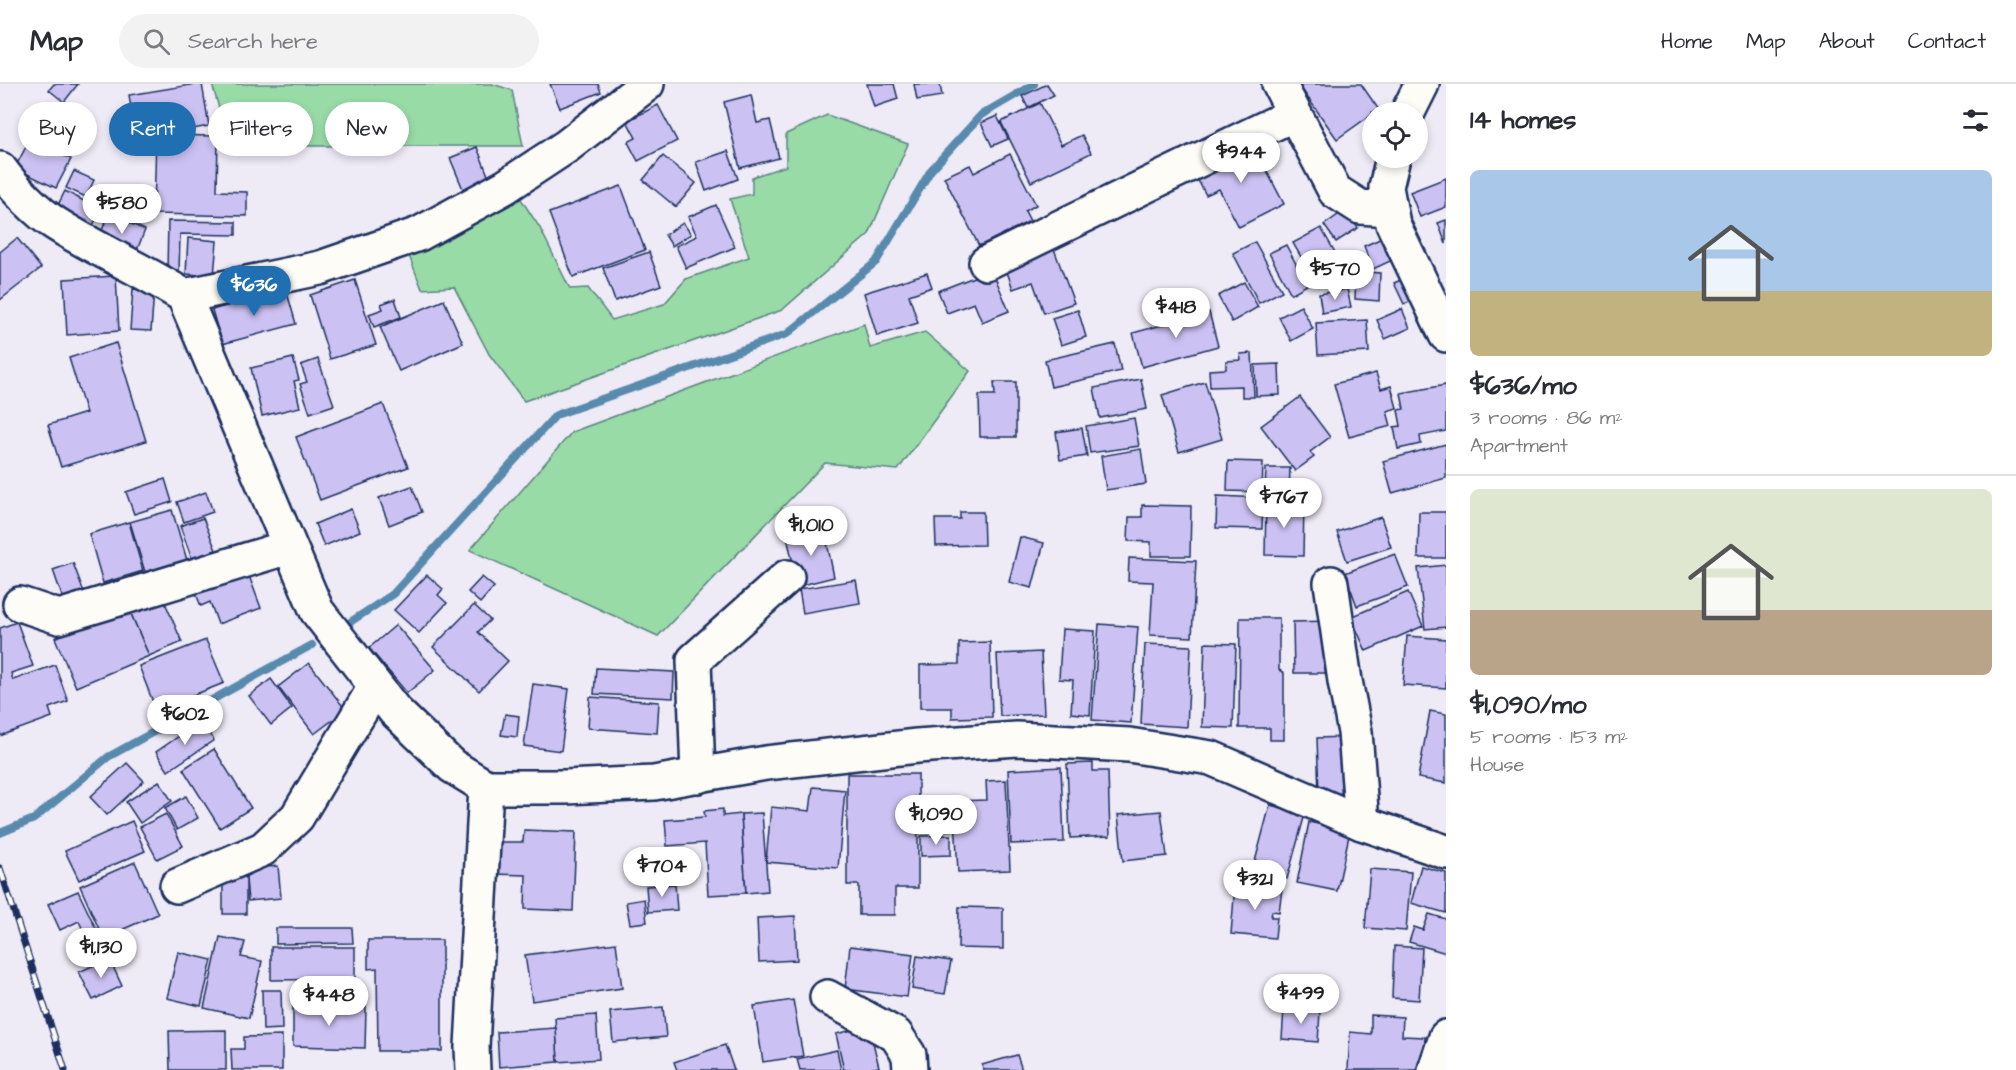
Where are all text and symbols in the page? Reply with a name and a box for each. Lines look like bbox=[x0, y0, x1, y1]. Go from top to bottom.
search box bbox=[119, 14, 539, 68]
text: Map bbox=[30, 22, 83, 61]
icon: search bbox=[140, 25, 173, 58]
text: Search here bbox=[188, 26, 318, 57]
text: Home bbox=[1661, 27, 1713, 56]
text: Map bbox=[1746, 27, 1786, 56]
text: About bbox=[1819, 27, 1875, 56]
text: Contact bbox=[1908, 27, 1986, 56]
chip: Buy bbox=[18, 102, 97, 156]
chip: Rent bbox=[109, 102, 196, 156]
chip: Filters bbox=[208, 102, 313, 156]
chip: New bbox=[325, 102, 409, 156]
map controls bbox=[1362, 102, 1428, 168]
button: locate bbox=[1362, 102, 1428, 168]
text: 14 homes bbox=[1470, 102, 1576, 138]
icon: filters bbox=[1959, 104, 1992, 137]
pin: $944 bbox=[1205, 133, 1277, 184]
text: $944 bbox=[1216, 138, 1266, 166]
pin: $580 bbox=[86, 184, 158, 235]
text: $580 bbox=[97, 189, 147, 217]
icon: home bbox=[1677, 209, 1785, 317]
pin: $570 bbox=[1299, 250, 1371, 301]
text: $570 bbox=[1310, 255, 1360, 283]
pin: $636 bbox=[218, 266, 290, 317]
text: $636 bbox=[231, 271, 277, 299]
pin: $418 bbox=[1140, 288, 1212, 339]
text: $418 bbox=[1156, 293, 1196, 321]
text: $636/mo bbox=[1470, 368, 1577, 404]
text: 3 rooms · 86 m² bbox=[1470, 404, 1623, 432]
text: Apartment bbox=[1470, 432, 1568, 460]
pin: $767 bbox=[1248, 478, 1320, 529]
text: $767 bbox=[1260, 483, 1308, 511]
pin: $1,010 bbox=[762, 506, 860, 557]
text: $1,010 bbox=[788, 511, 834, 539]
icon: home bbox=[1677, 528, 1785, 636]
text: $1,090/mo bbox=[1470, 687, 1587, 723]
pin: $602 bbox=[149, 695, 221, 746]
text: $602 bbox=[161, 700, 209, 728]
text: 5 rooms · 153 m² bbox=[1470, 723, 1628, 751]
text: House bbox=[1470, 751, 1524, 779]
pin: $1,090 bbox=[887, 795, 985, 846]
text: $1,090 bbox=[909, 800, 963, 828]
pin: $704 bbox=[626, 847, 698, 898]
text: $704 bbox=[637, 852, 687, 880]
pin: $321 bbox=[1219, 860, 1291, 911]
text: $321 bbox=[1237, 865, 1273, 893]
pin: $1,130 bbox=[52, 928, 150, 979]
text: $1,130 bbox=[80, 933, 122, 961]
pin: $499 bbox=[1265, 974, 1337, 1025]
pin: $448 bbox=[293, 976, 365, 1027]
text: $499 bbox=[1277, 979, 1325, 1007]
text: $448 bbox=[303, 981, 355, 1009]

